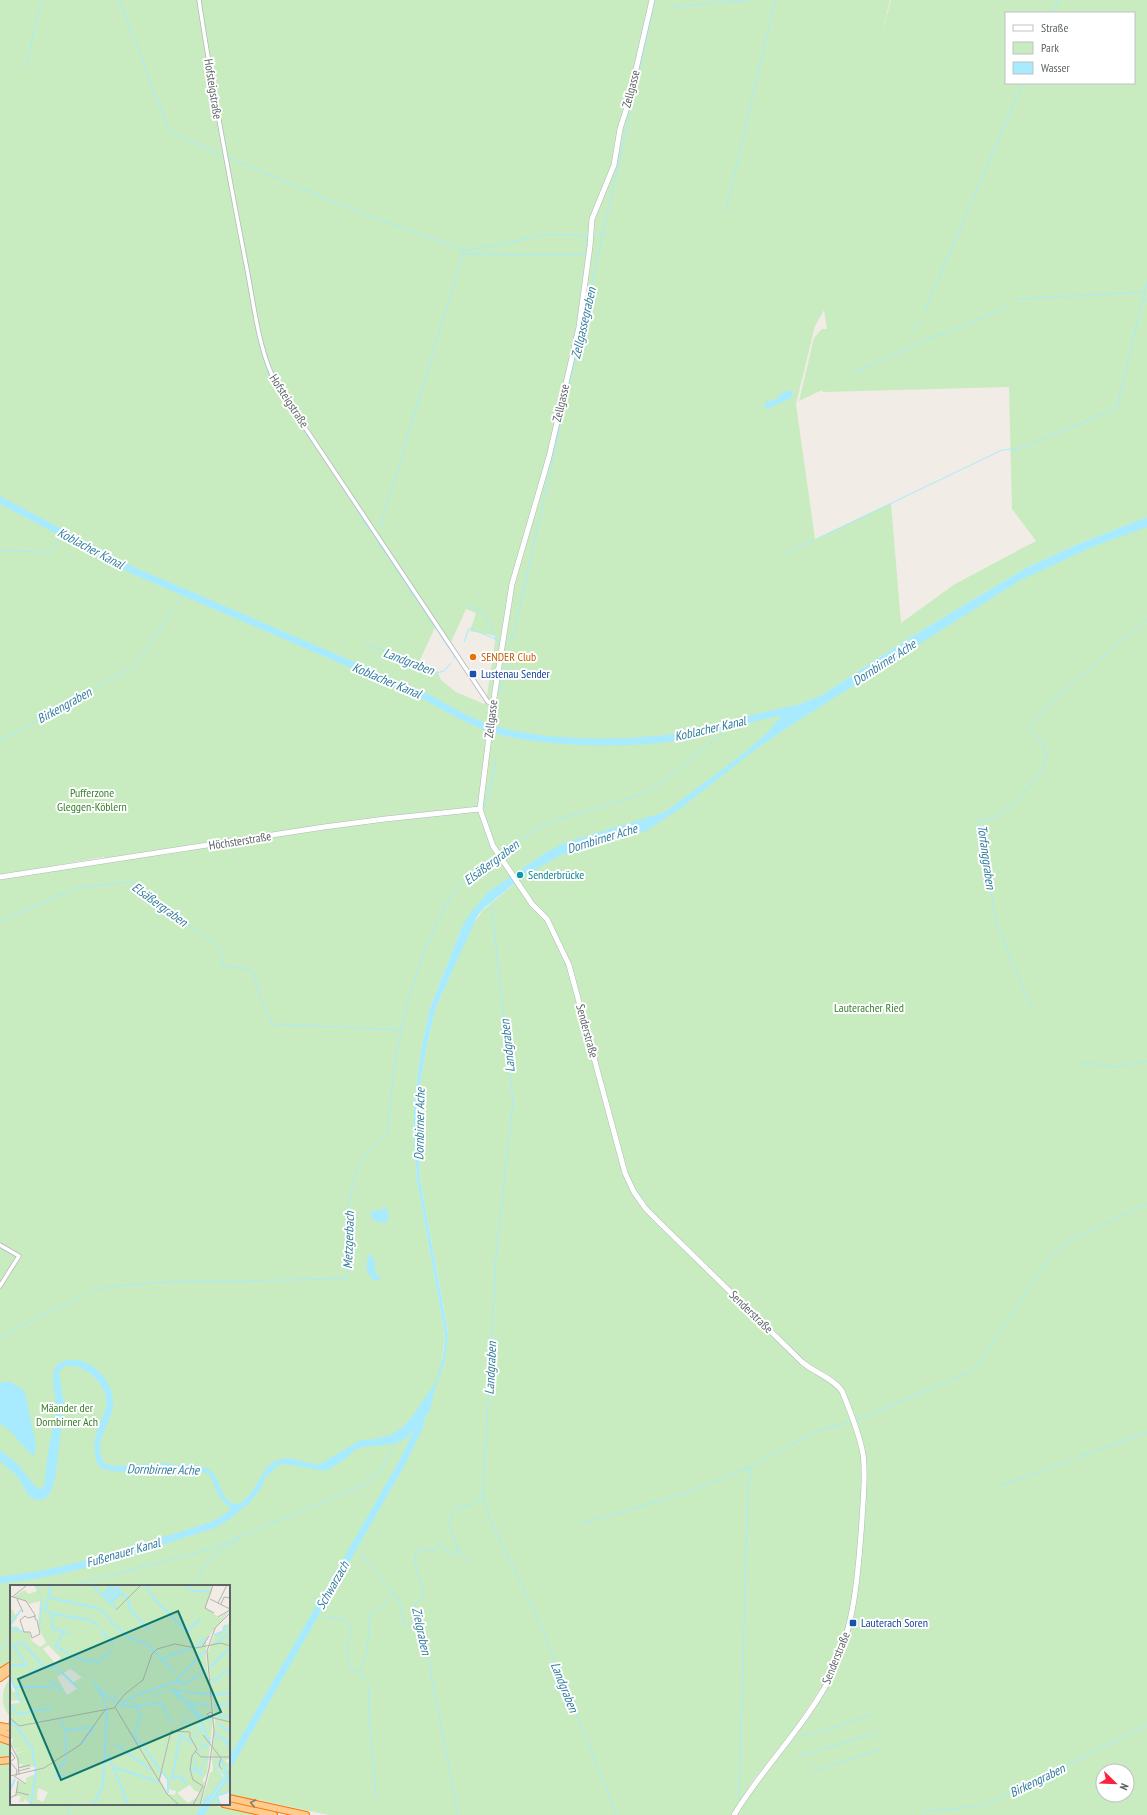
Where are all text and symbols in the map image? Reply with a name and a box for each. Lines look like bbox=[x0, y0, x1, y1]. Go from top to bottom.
legend bbox=[1005, 12, 1135, 84]
text: Straße bbox=[1041, 20, 1068, 35]
text: Park bbox=[1041, 40, 1059, 55]
street label: Hofsteigstraße bbox=[201, 58, 226, 120]
text: Wasser bbox=[1041, 60, 1071, 75]
street label: Zellgasse bbox=[618, 68, 643, 109]
water label: Zellgassegraben bbox=[567, 285, 600, 360]
street label: Hofsteigstraße bbox=[267, 371, 312, 430]
street label: Zellgasse bbox=[549, 382, 572, 423]
water label: Koblacher Kanal bbox=[55, 524, 129, 574]
water label: Dornbirner Ache bbox=[849, 635, 921, 689]
water label: Landgraben bbox=[381, 644, 438, 679]
place label: SENDER Club bbox=[481, 649, 536, 664]
marker: SENDER Club bbox=[468, 652, 478, 662]
water label: Koblacher Kanal bbox=[350, 658, 425, 703]
place label: Lustenau Sender bbox=[481, 666, 551, 681]
marker: Lustenau Sender bbox=[468, 669, 478, 679]
water label: Birkengraben bbox=[34, 683, 96, 727]
street label: Zellgasse bbox=[481, 699, 500, 739]
water label: Koblacher Kanal bbox=[673, 712, 749, 745]
park label: Pufferzone Gleggen-Köblern bbox=[57, 785, 127, 814]
water label: Dornbirner Ache bbox=[565, 819, 641, 857]
water label: Torfanggraben bbox=[974, 824, 1000, 892]
street label: Höchsterstraße bbox=[208, 828, 272, 853]
water label: Elsäßergraben bbox=[460, 835, 523, 889]
place label: Senderbrücke bbox=[528, 867, 584, 882]
marker: Senderbrücke bbox=[515, 870, 525, 880]
water label: Elsäßergraben bbox=[129, 879, 192, 931]
park label: Lauteracher Ried bbox=[834, 1000, 904, 1015]
street label: Senderstraße bbox=[573, 1002, 602, 1059]
water label: Landgraben bbox=[496, 1018, 519, 1073]
water label: Dornbirner Ache bbox=[410, 1086, 429, 1160]
water label: Metzgerbach bbox=[339, 1210, 358, 1269]
street label: Senderstraße bbox=[726, 1287, 776, 1336]
water label: Landgraben bbox=[481, 1340, 500, 1395]
park label: Mäander der Dornbirner Ach bbox=[36, 1400, 98, 1429]
water label: Dornbirner Ache bbox=[127, 1460, 201, 1479]
water label: Fußenauer Kanal bbox=[84, 1533, 164, 1571]
water label: Schwarzach bbox=[312, 1557, 354, 1612]
inset map bbox=[10, 1585, 230, 1805]
water label: Zielgraben bbox=[408, 1606, 435, 1658]
place label: Lauterach Soren bbox=[861, 1615, 928, 1630]
marker: Lauterach Soren bbox=[848, 1618, 858, 1628]
street label: Senderstraße bbox=[818, 1629, 853, 1686]
water label: Landgraben bbox=[547, 1659, 583, 1716]
water label: Birkengraben bbox=[1007, 1759, 1069, 1801]
north arrow bbox=[1095, 1763, 1135, 1803]
text: N bbox=[1117, 1781, 1132, 1792]
one-way arrow bbox=[249, 1800, 256, 1808]

